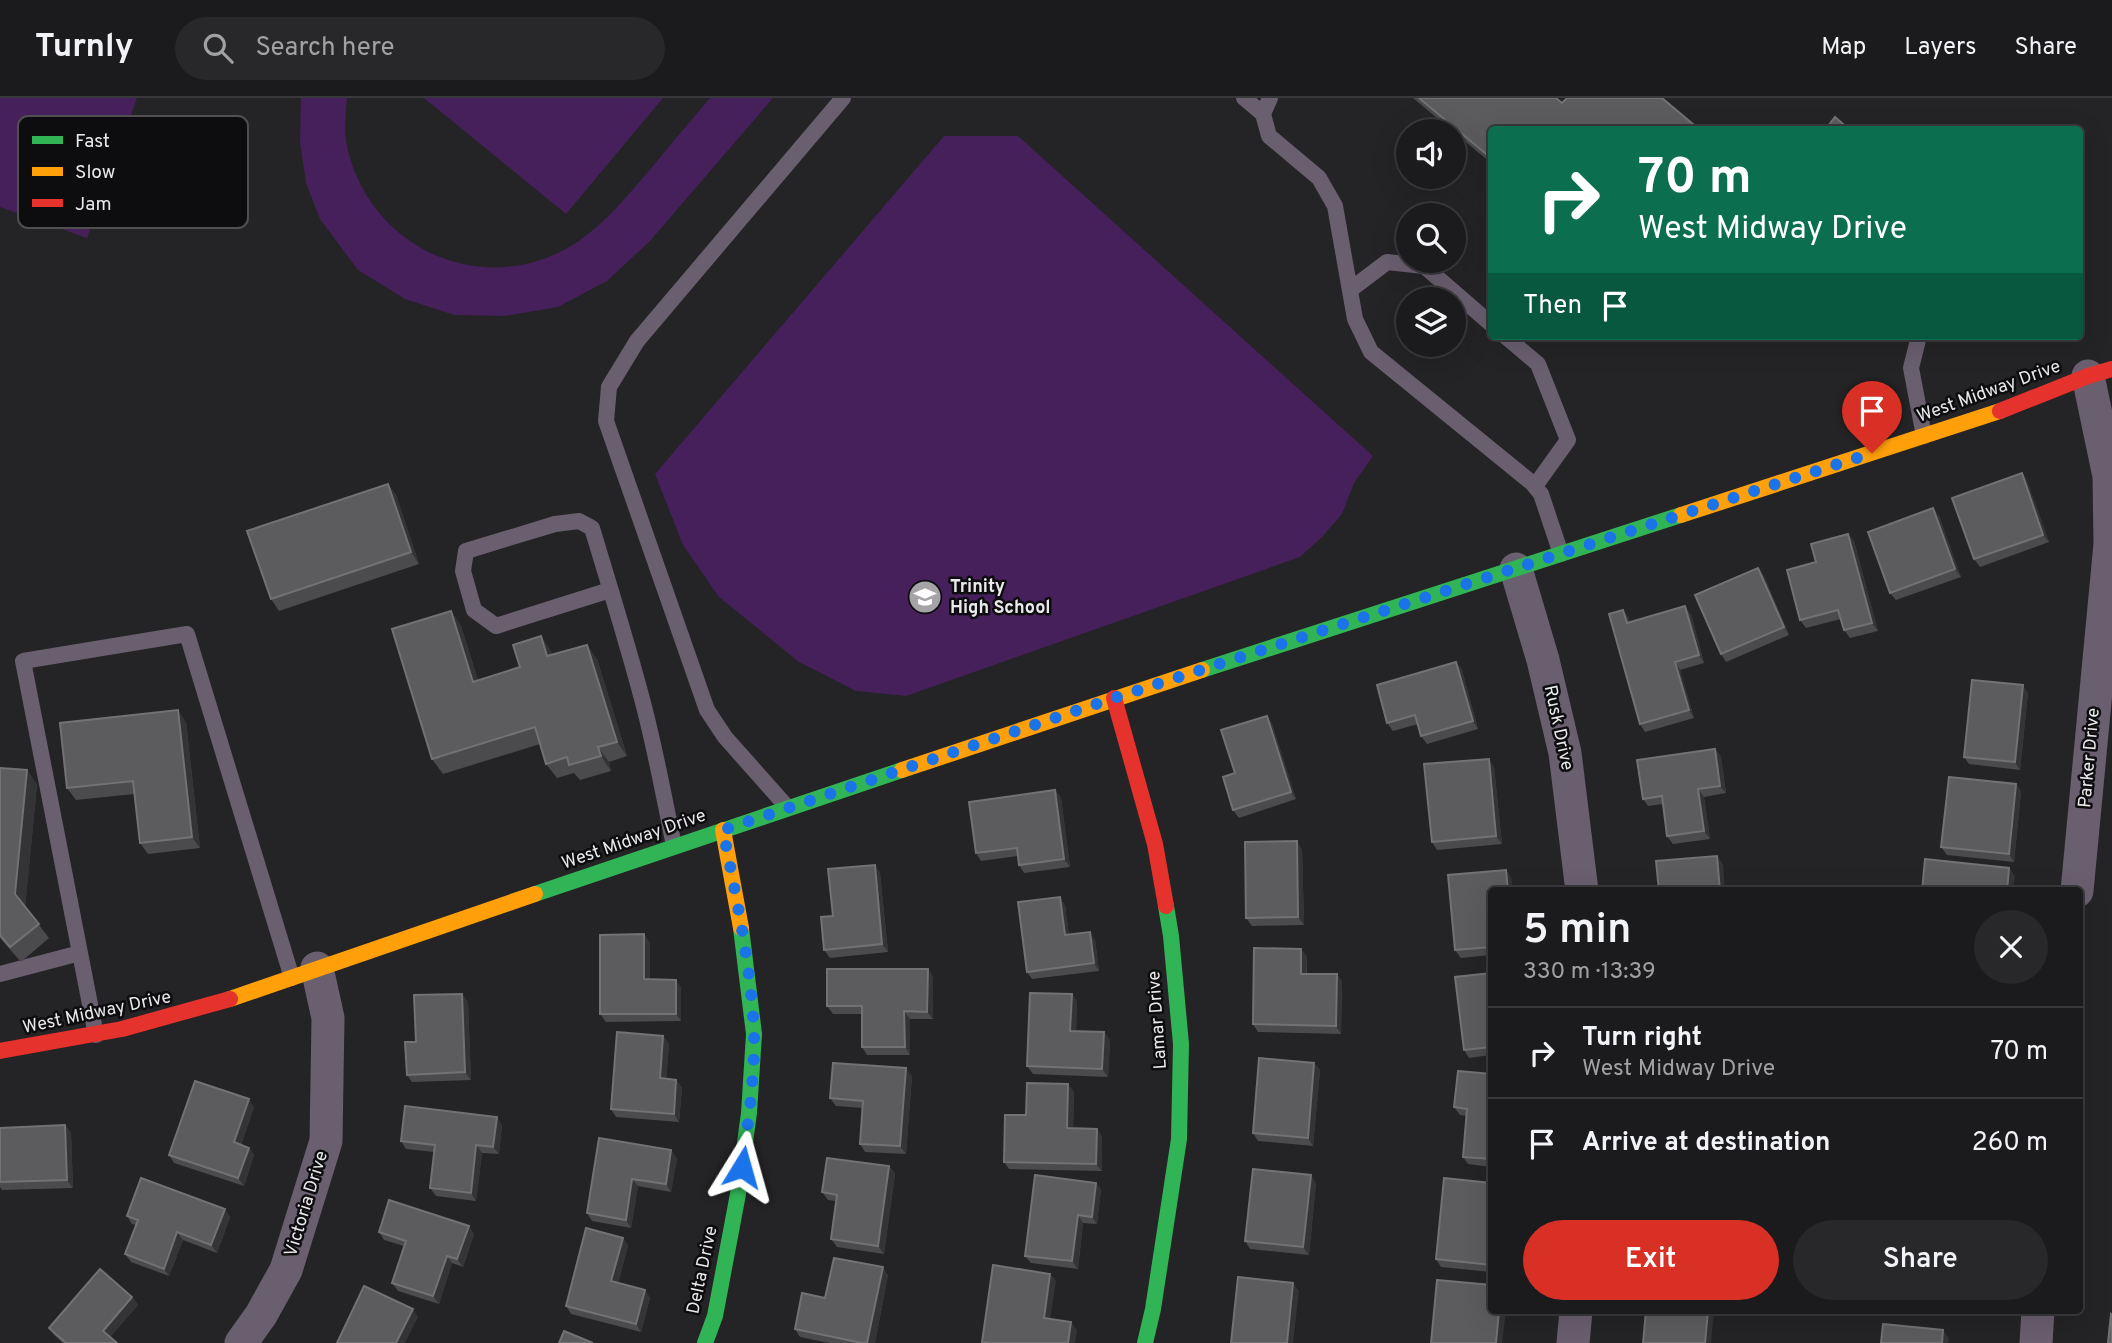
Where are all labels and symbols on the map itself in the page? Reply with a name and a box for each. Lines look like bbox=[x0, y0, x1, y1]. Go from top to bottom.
legend bbox=[18, 116, 248, 228]
text: Fast bbox=[75, 130, 110, 154]
text: Slow bbox=[75, 161, 115, 185]
text: Jam bbox=[75, 193, 112, 217]
street label: West Midway Drive bbox=[1914, 355, 2064, 429]
pin bbox=[1842, 381, 1902, 453]
place label: Trinity High School bbox=[950, 576, 1051, 620]
school or university icon: Trinity High School bbox=[906, 578, 944, 616]
street label: Rusk Drive bbox=[1538, 683, 1578, 773]
street label: Parker Drive bbox=[2074, 707, 2106, 809]
street label: West Midway Drive bbox=[559, 805, 709, 875]
street label: Lamar Drive bbox=[1143, 970, 1173, 1070]
street label: West Midway Drive bbox=[21, 986, 173, 1040]
position arrow bbox=[705, 1130, 779, 1204]
street label: Victoria Drive bbox=[280, 1148, 334, 1260]
street label: Delta Drive bbox=[682, 1224, 724, 1316]

